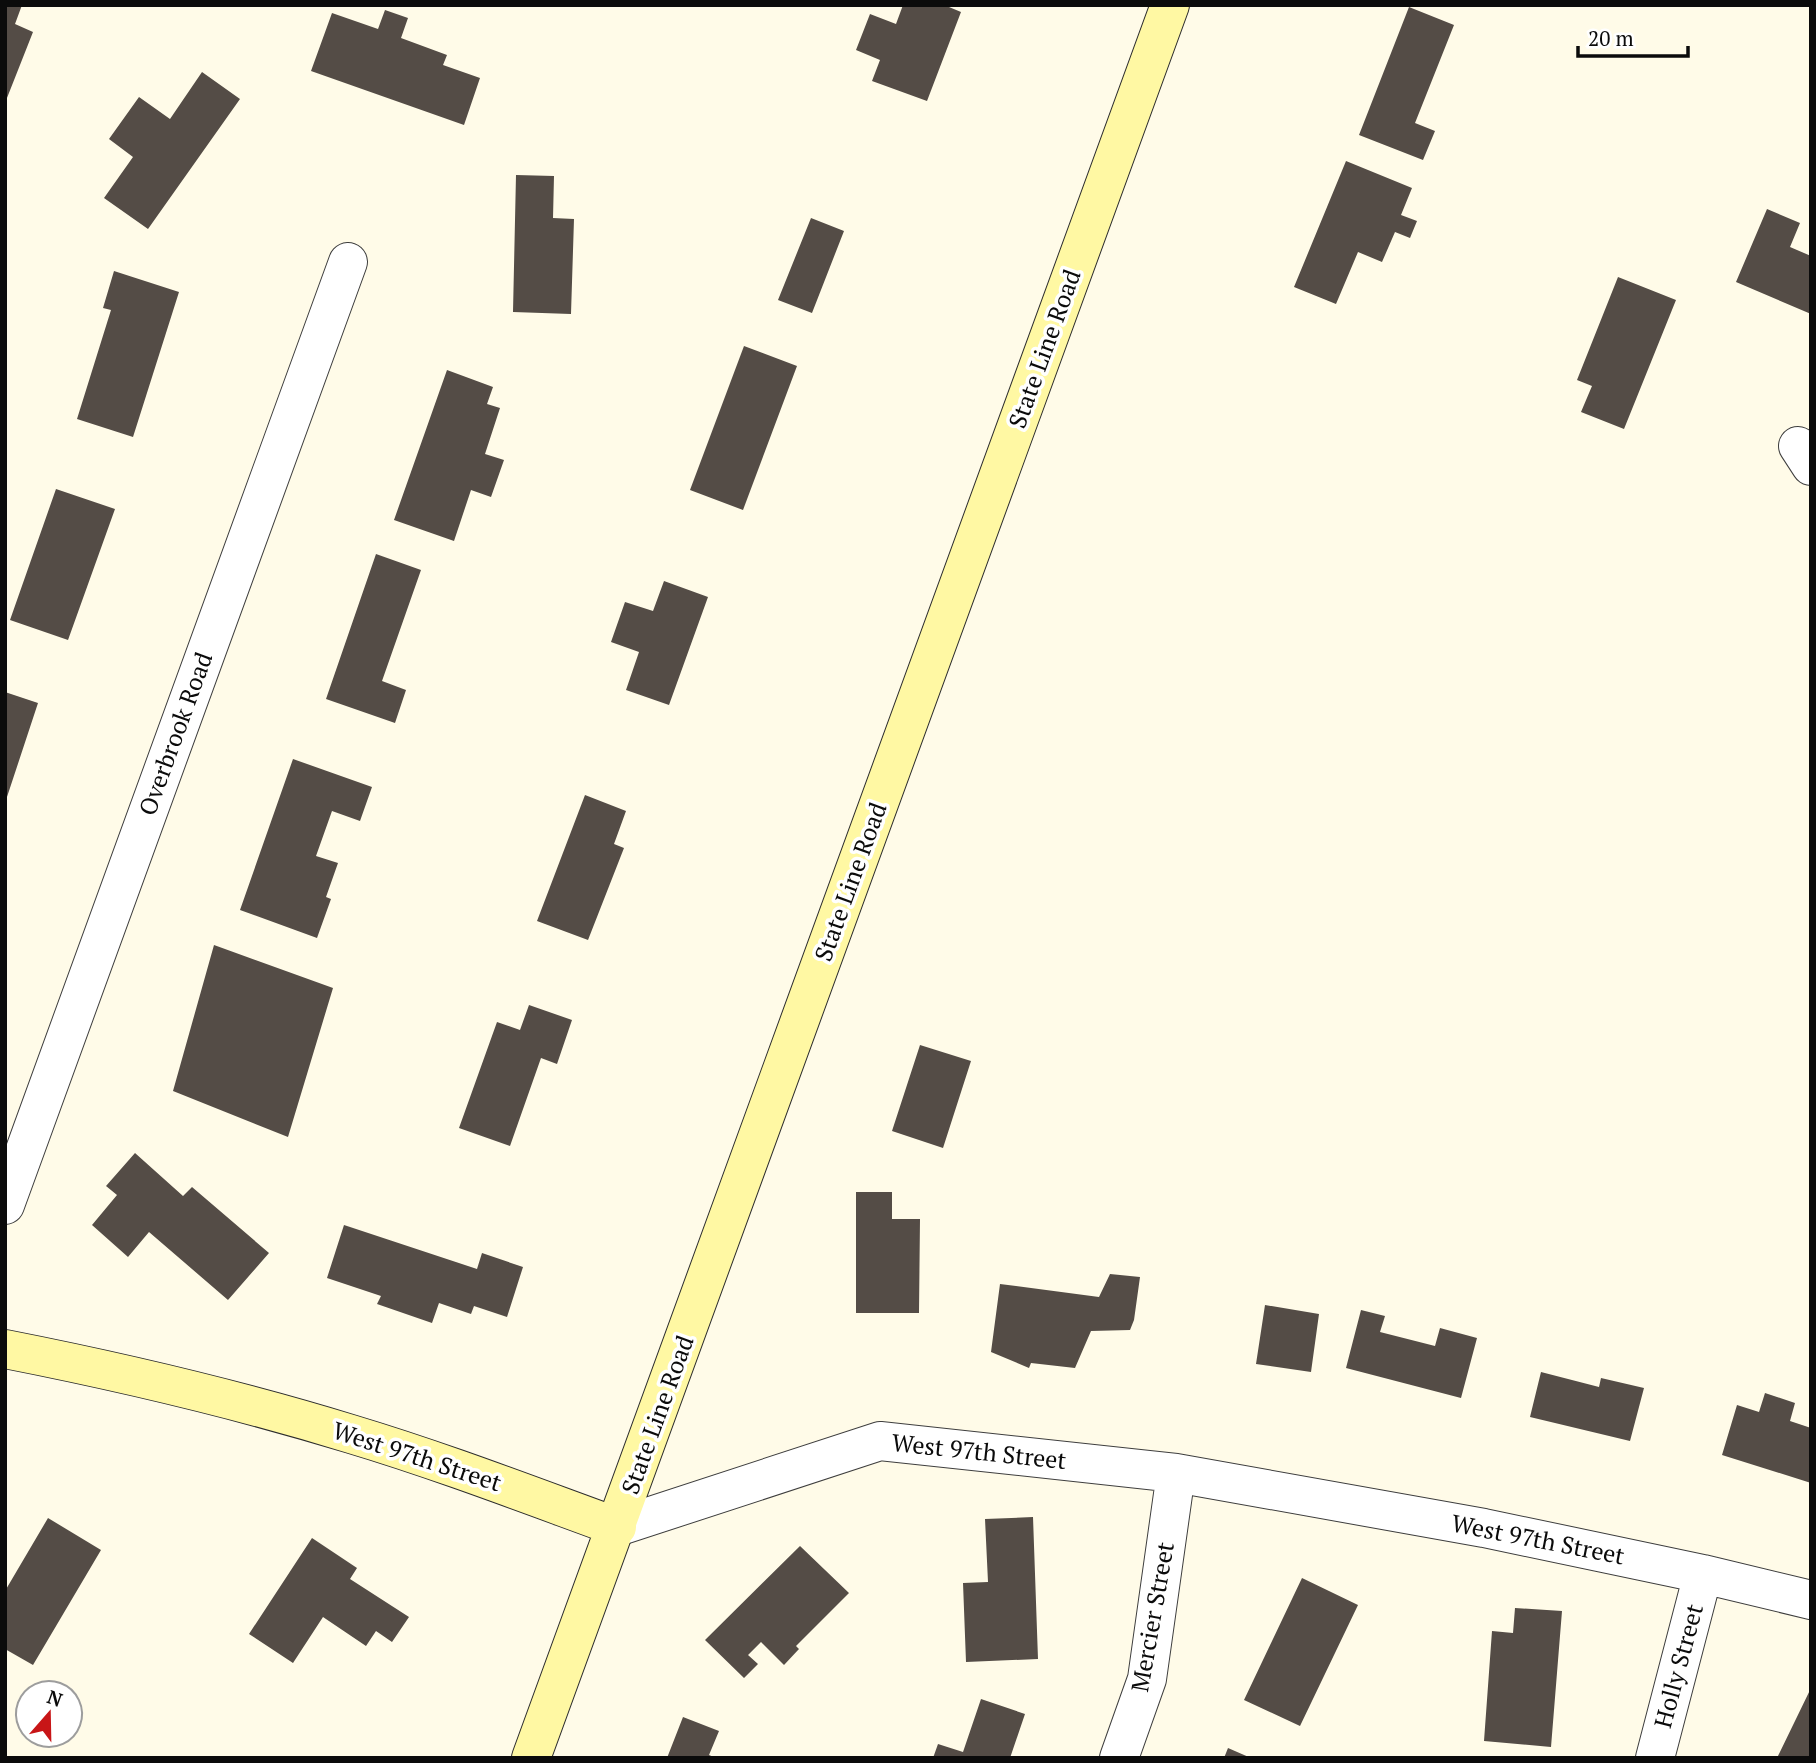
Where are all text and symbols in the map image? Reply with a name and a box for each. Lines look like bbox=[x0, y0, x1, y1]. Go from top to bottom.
scale bar bbox=[1578, 14, 1688, 58]
text: 20 m bbox=[1588, 24, 1634, 52]
street label: State Line Road bbox=[1000, 265, 1088, 433]
street label: Overbrook Road bbox=[131, 648, 219, 820]
street label: State Line Road bbox=[806, 798, 894, 966]
street label: State Line Road bbox=[613, 1331, 701, 1499]
street label: West 97th Street bbox=[329, 1414, 506, 1498]
street label: West 97th Street bbox=[890, 1426, 1068, 1476]
street label: West 97th Street bbox=[1449, 1507, 1627, 1571]
street label: Mercier Street bbox=[1123, 1539, 1181, 1694]
street label: Holly Street bbox=[1646, 1600, 1710, 1731]
north arrow bbox=[14, 1679, 84, 1749]
text: N bbox=[44, 1683, 67, 1712]

